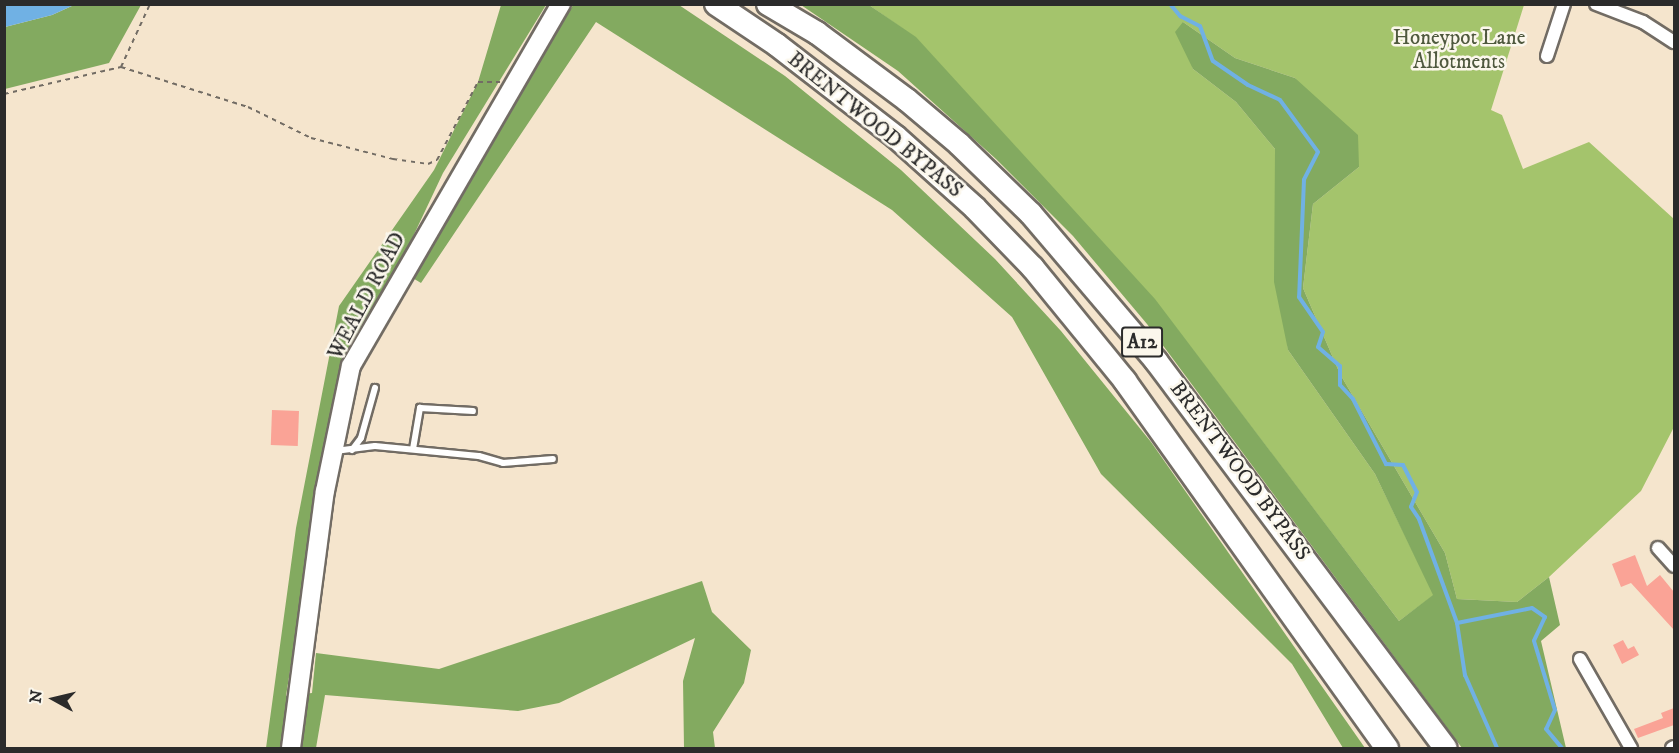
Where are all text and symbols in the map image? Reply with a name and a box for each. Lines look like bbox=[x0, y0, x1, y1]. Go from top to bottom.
park label: Honeypot Lane Allotments bbox=[1393, 25, 1525, 75]
street label: BRENTWOOD BYPASS bbox=[783, 47, 967, 203]
street label: WEALD ROAD bbox=[323, 228, 411, 364]
road number: A12 bbox=[1121, 325, 1163, 359]
street label: BRENTWOOD BYPASS bbox=[1164, 377, 1316, 565]
north arrow bbox=[24, 669, 84, 729]
text: N bbox=[25, 689, 47, 704]

